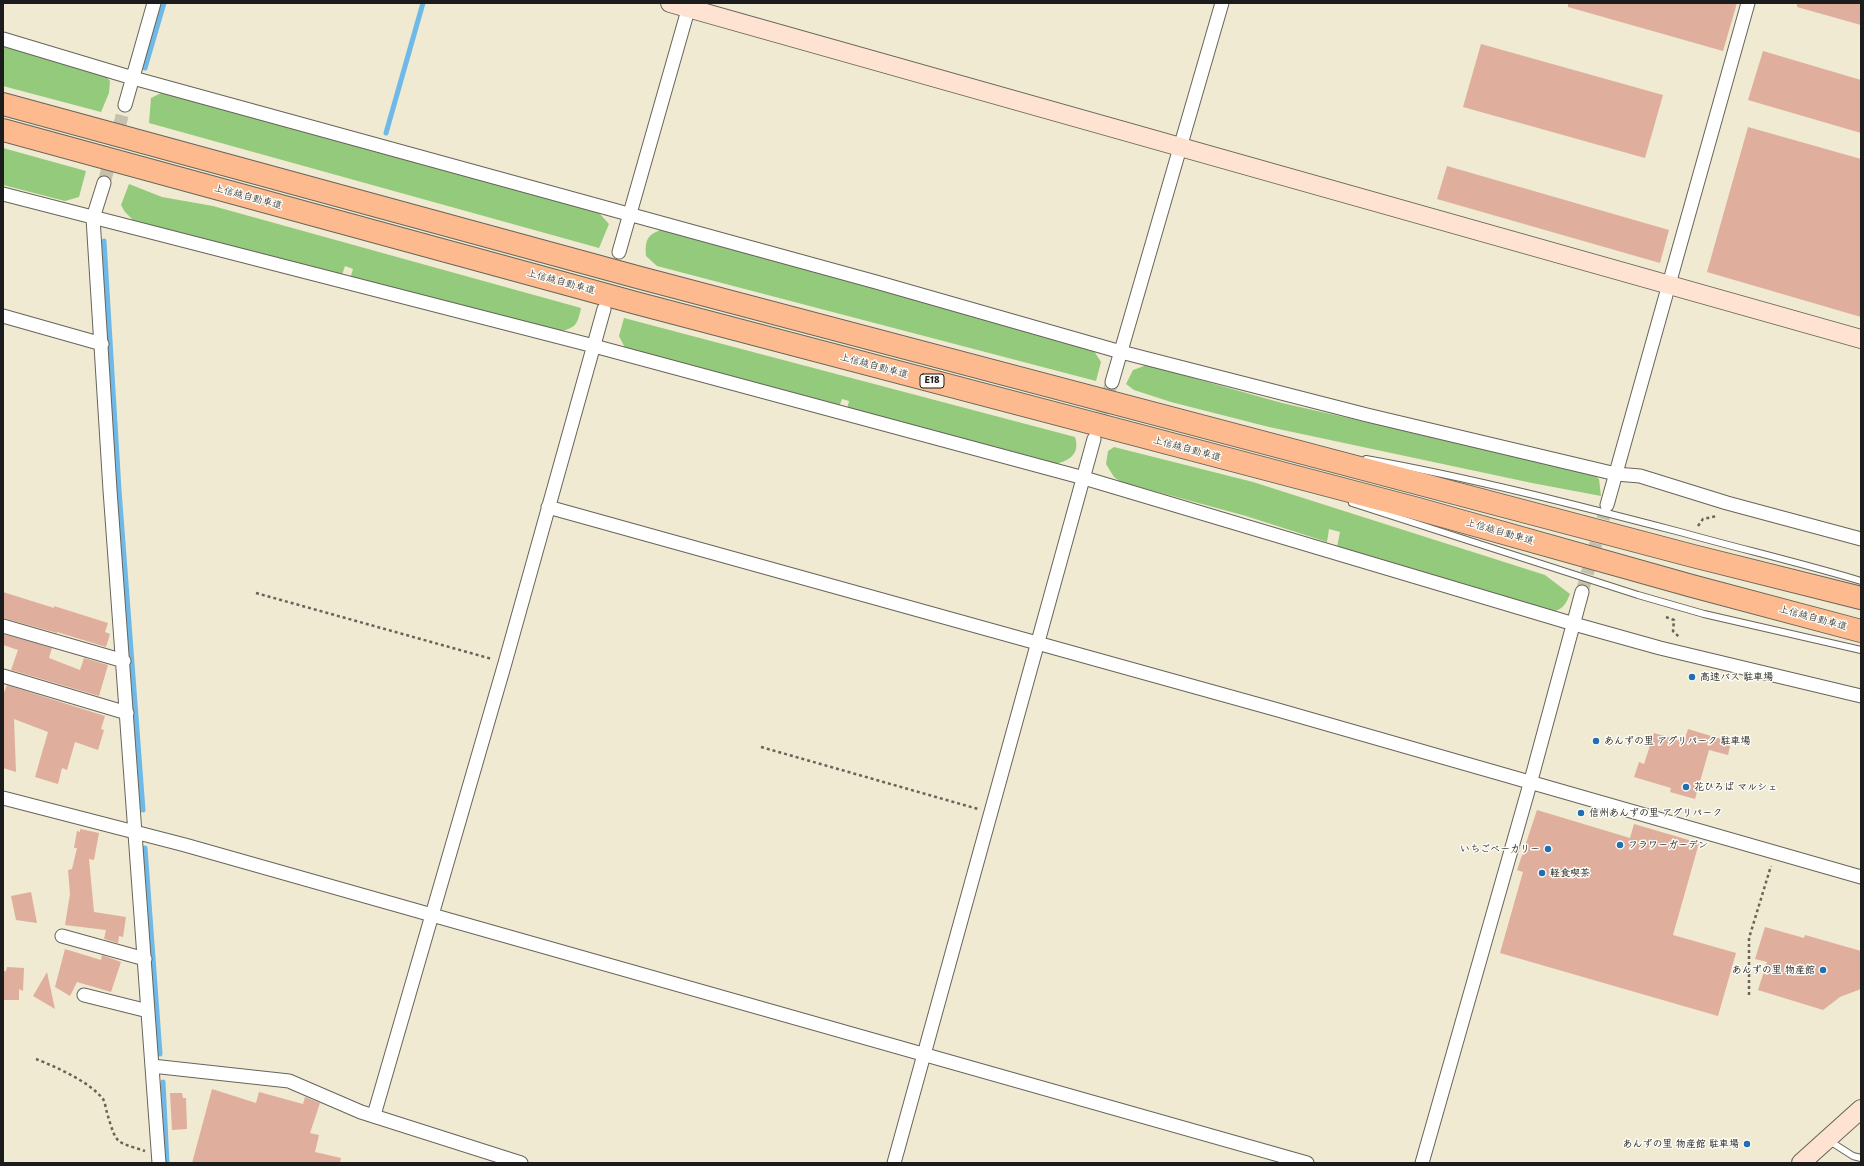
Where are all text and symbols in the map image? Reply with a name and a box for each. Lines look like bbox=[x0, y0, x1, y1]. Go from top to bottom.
street label: 上信越自動車道 bbox=[213, 182, 283, 212]
street label: 上信越自動車道 bbox=[526, 267, 596, 297]
street label: 上信越自動車道 bbox=[839, 351, 909, 381]
road number: E18 bbox=[920, 374, 944, 388]
street label: 上信越自動車道 bbox=[1152, 434, 1222, 464]
street label: 上信越自動車道 bbox=[1465, 517, 1535, 547]
street label: 上信越自動車道 bbox=[1778, 603, 1848, 633]
place label: 高速バス 駐車場 bbox=[1700, 671, 1773, 683]
marker: 高速バス 駐車場 bbox=[1687, 672, 1697, 682]
place label: あんずの里 アグリパーク 駐車場 bbox=[1604, 735, 1750, 747]
marker: あんずの里 アグリパーク 駐車場 bbox=[1591, 736, 1601, 746]
place label: 花ひろば マルシェ bbox=[1694, 781, 1777, 793]
marker: 花ひろば マルシェ bbox=[1681, 782, 1691, 792]
place label: 信州あんずの里 アグリパーク bbox=[1589, 807, 1722, 819]
marker: 信州あんずの里 アグリパーク bbox=[1576, 808, 1586, 818]
place label: フラワーガーデン bbox=[1628, 839, 1708, 851]
marker: フラワーガーデン bbox=[1615, 840, 1625, 850]
place label: いちごベーカリー bbox=[1460, 843, 1540, 855]
marker: いちごベーカリー bbox=[1543, 844, 1553, 854]
place label: 軽食喫茶 bbox=[1550, 867, 1590, 879]
marker: 軽食喫茶 bbox=[1537, 868, 1547, 878]
place label: あんずの里 物産館 bbox=[1732, 964, 1815, 976]
marker: あんずの里 物産館 bbox=[1818, 965, 1828, 975]
place label: あんずの里 物産館 駐車場 bbox=[1623, 1138, 1739, 1150]
marker: あんずの里 物産館 駐車場 bbox=[1742, 1139, 1752, 1149]

